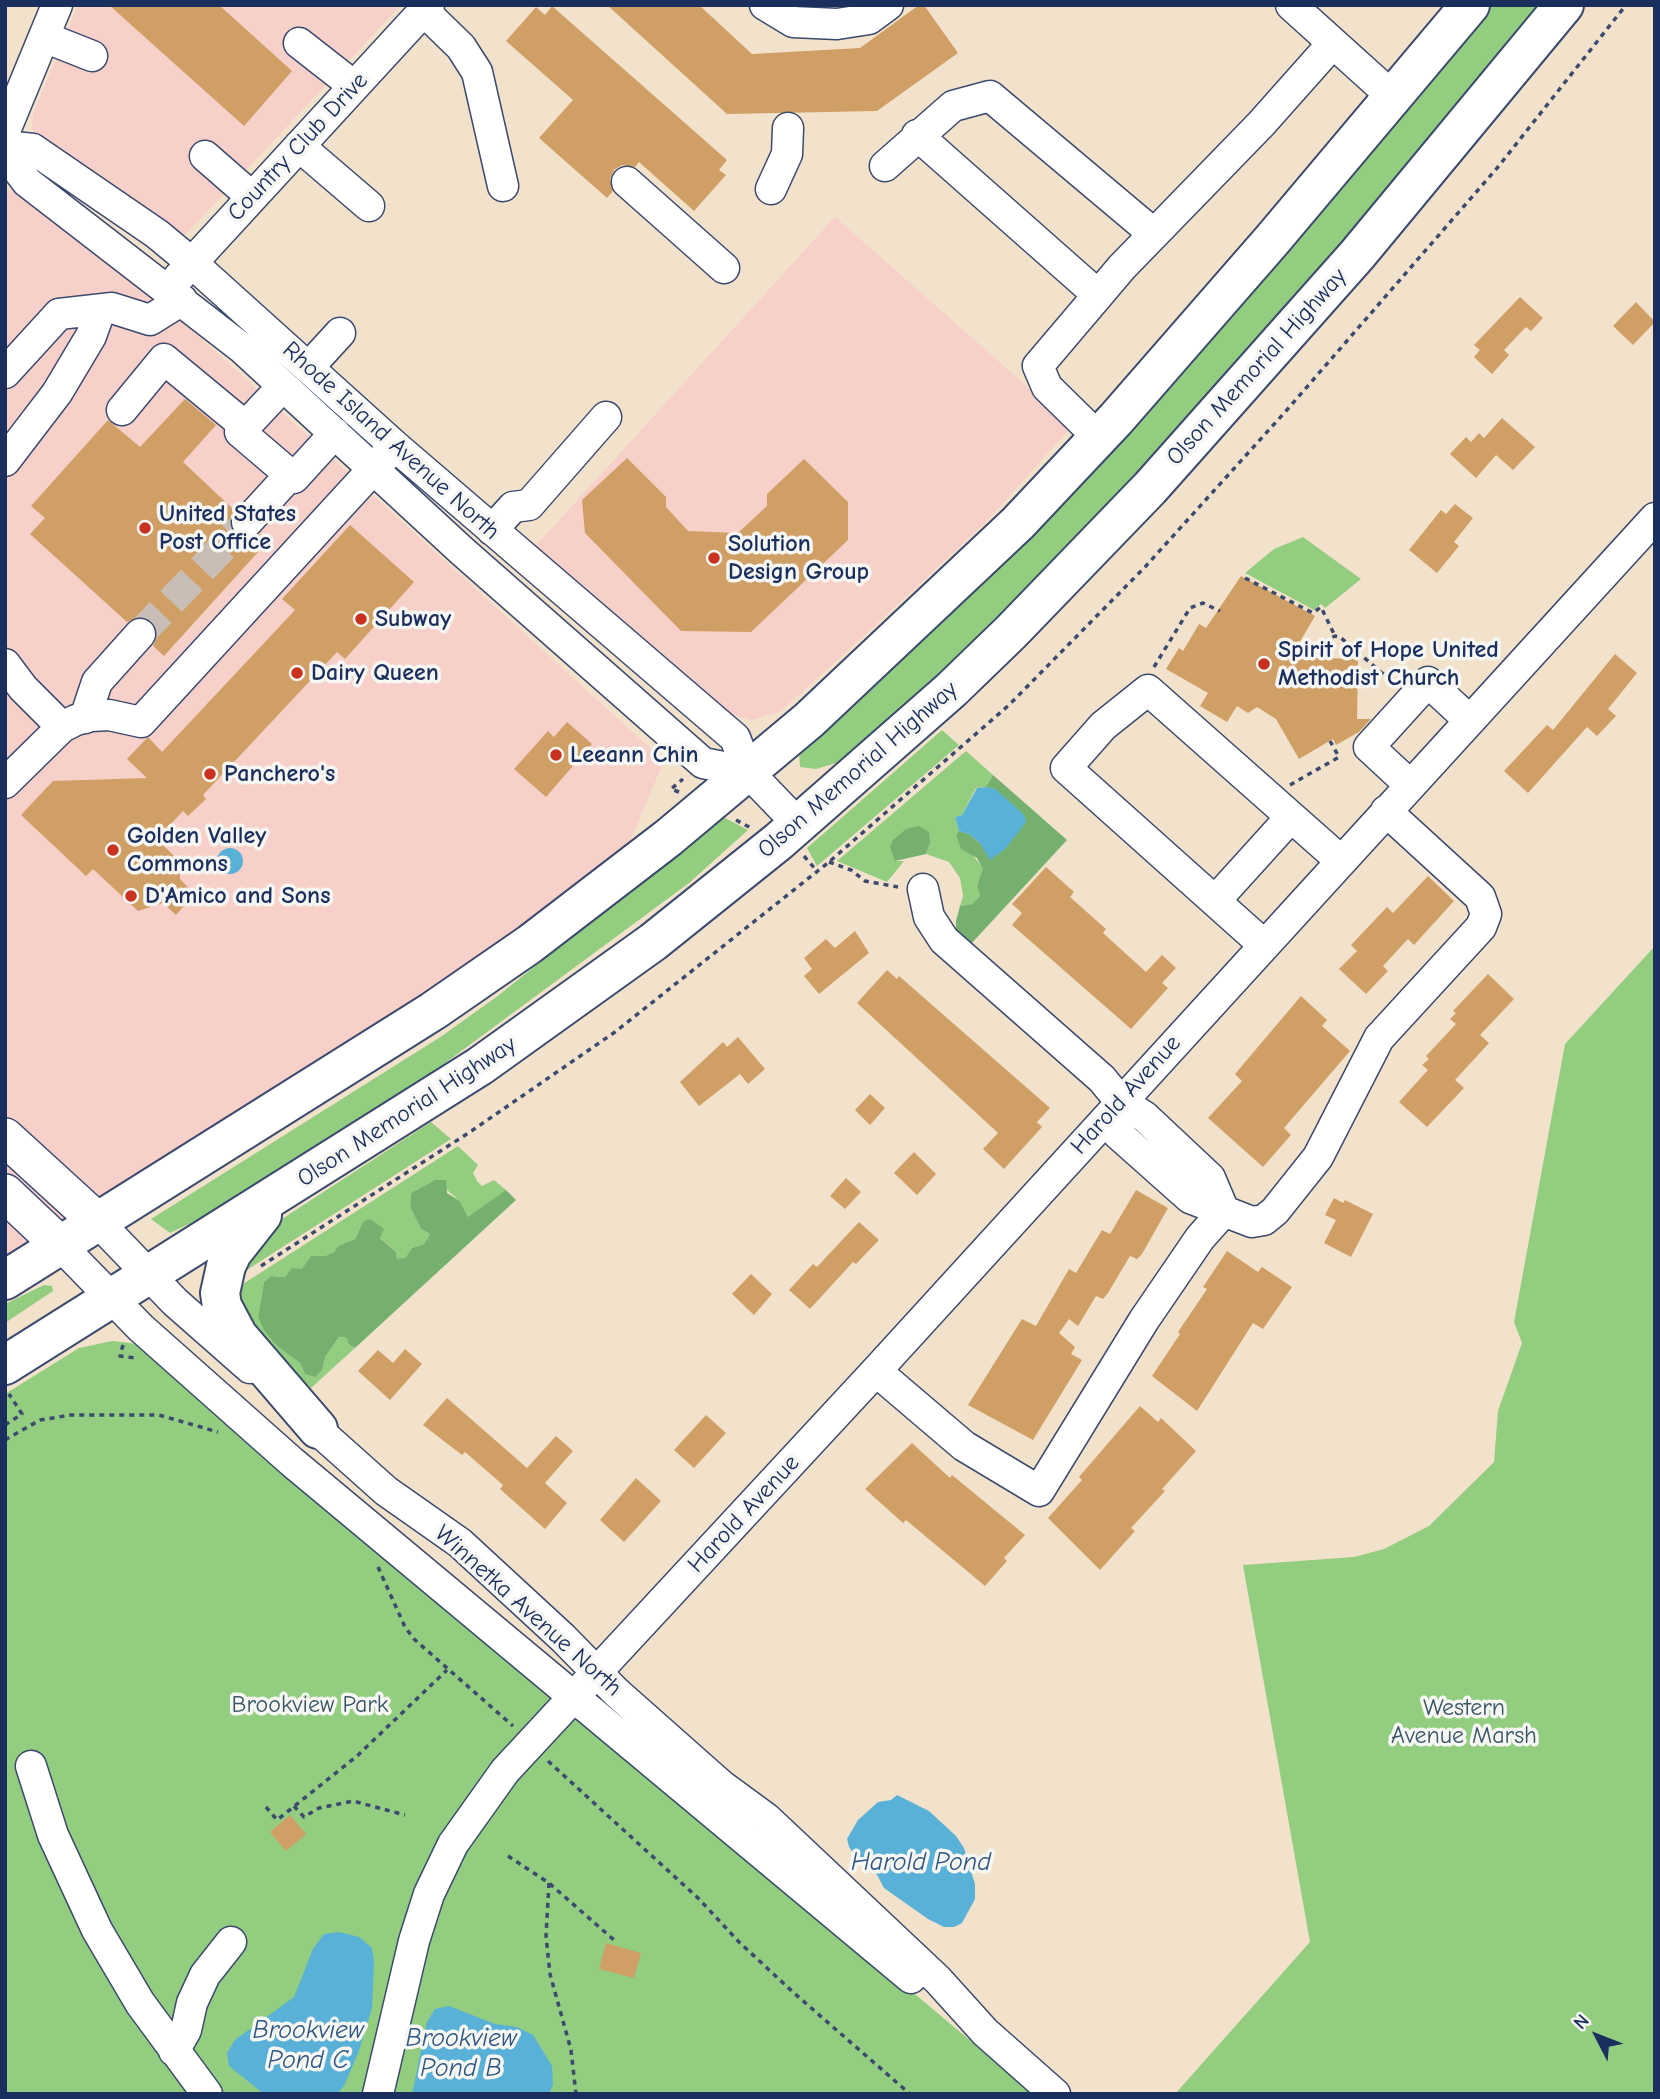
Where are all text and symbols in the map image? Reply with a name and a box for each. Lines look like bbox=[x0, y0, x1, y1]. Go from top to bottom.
street label: Country Club Drive bbox=[222, 67, 374, 227]
street label: Olson Memorial Highway bbox=[1161, 262, 1353, 472]
street label: Rhode Island Avenue North bbox=[276, 336, 506, 546]
place label: United States Post Office bbox=[159, 500, 296, 556]
marker: United States Post Office bbox=[137, 520, 153, 536]
place label: Solution Design Group bbox=[728, 530, 869, 586]
marker: Solution Design Group bbox=[706, 550, 722, 566]
place label: Subway bbox=[375, 605, 451, 633]
marker: Subway bbox=[353, 611, 369, 627]
place label: Spirit of Hope United Methodist Church bbox=[1278, 636, 1499, 692]
marker: Spirit of Hope United Methodist Church bbox=[1256, 656, 1272, 672]
place label: Dairy Queen bbox=[311, 659, 439, 687]
marker: Dairy Queen bbox=[289, 665, 305, 681]
street label: Olson Memorial Highway bbox=[752, 675, 964, 865]
place label: Leeann Chin bbox=[570, 741, 699, 769]
marker: Leeann Chin bbox=[548, 747, 564, 763]
place label: Panchero's bbox=[224, 760, 335, 788]
marker: Panchero's bbox=[202, 766, 218, 782]
place label: Golden Valley Commons bbox=[127, 822, 266, 878]
marker: Golden Valley Commons bbox=[105, 842, 121, 858]
place label: D'Amico and Sons bbox=[145, 882, 330, 910]
marker: D'Amico and Sons bbox=[123, 888, 139, 904]
street label: Harold Avenue bbox=[1065, 1029, 1187, 1161]
street label: Olson Memorial Highway bbox=[292, 1030, 522, 1194]
street label: Harold Avenue bbox=[682, 1449, 806, 1579]
street label: Winnetka Avenue North bbox=[428, 1519, 628, 1703]
park label: Brookview Park bbox=[232, 1691, 388, 1719]
park label: Western Avenue Marsh bbox=[1391, 1694, 1537, 1750]
water label: Harold Pond bbox=[851, 1847, 991, 1879]
north arrow bbox=[1562, 2001, 1632, 2071]
text: N bbox=[1569, 2010, 1594, 2034]
water label: Brookview Pond C bbox=[253, 2015, 363, 2076]
water label: Brookview Pond B bbox=[406, 2023, 516, 2084]

